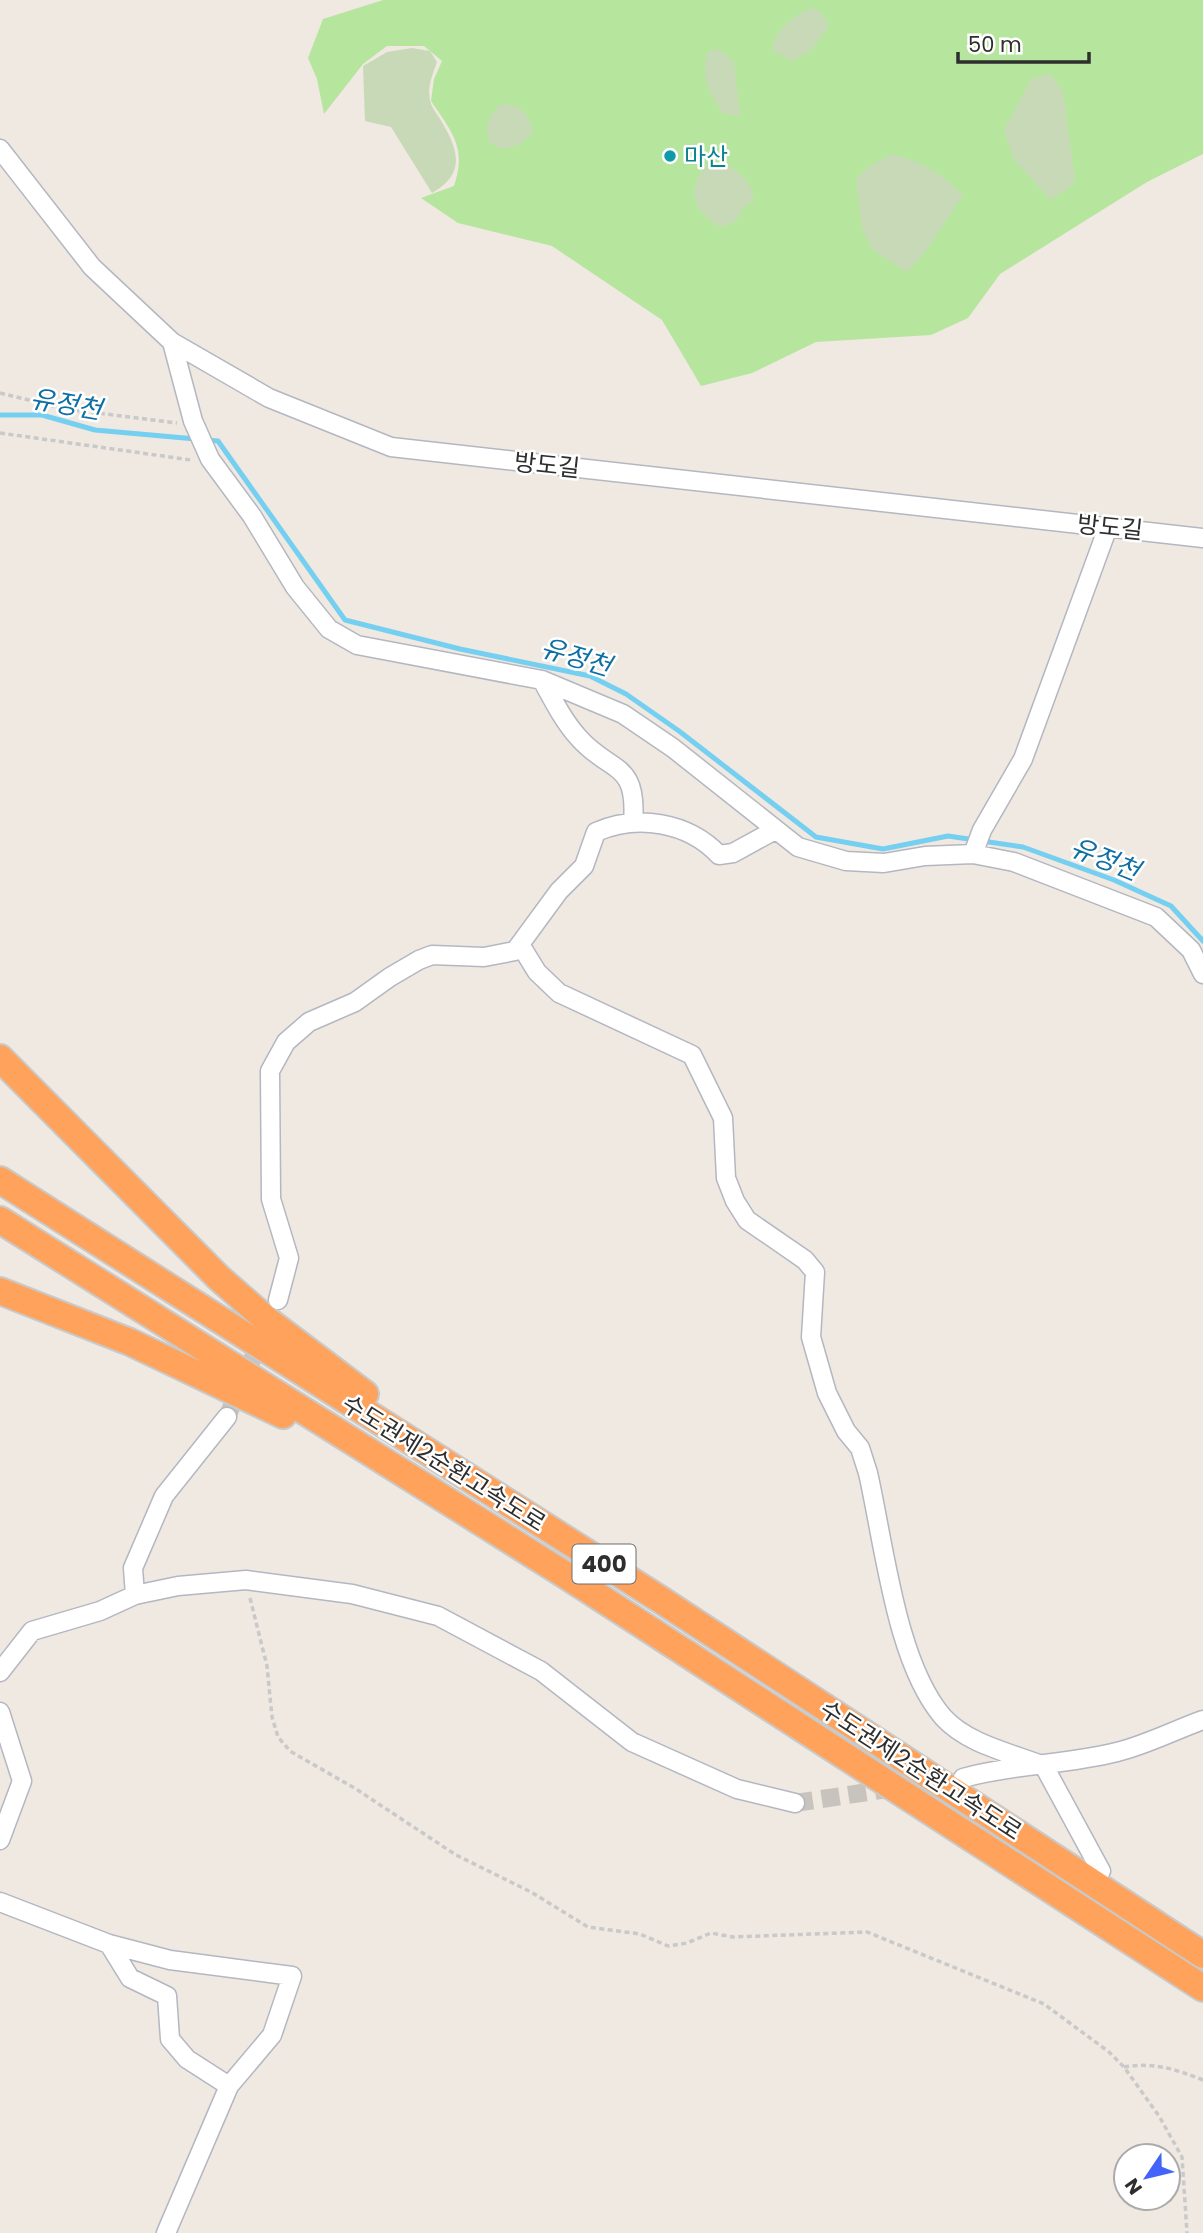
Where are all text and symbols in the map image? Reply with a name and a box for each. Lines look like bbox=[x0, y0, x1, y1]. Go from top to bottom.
scale bar bbox=[958, 21, 1089, 65]
text: 50 m bbox=[968, 30, 1022, 59]
place label: 마산 bbox=[684, 140, 728, 173]
marker: 마산 bbox=[662, 148, 678, 164]
water label: 유정천 bbox=[28, 380, 107, 428]
street label: 방도길 bbox=[512, 445, 582, 485]
street label: 방도길 bbox=[1075, 507, 1145, 547]
water label: 유정천 bbox=[536, 629, 619, 686]
water label: 유정천 bbox=[1065, 829, 1148, 890]
street label: 수도권제2순환고속도로 bbox=[336, 1387, 552, 1539]
road number: 400 bbox=[572, 1544, 636, 1583]
street label: 수도권제2순환고속도로 bbox=[814, 1692, 1028, 1848]
north arrow bbox=[1112, 2142, 1182, 2212]
text: N bbox=[1118, 2173, 1149, 2200]

